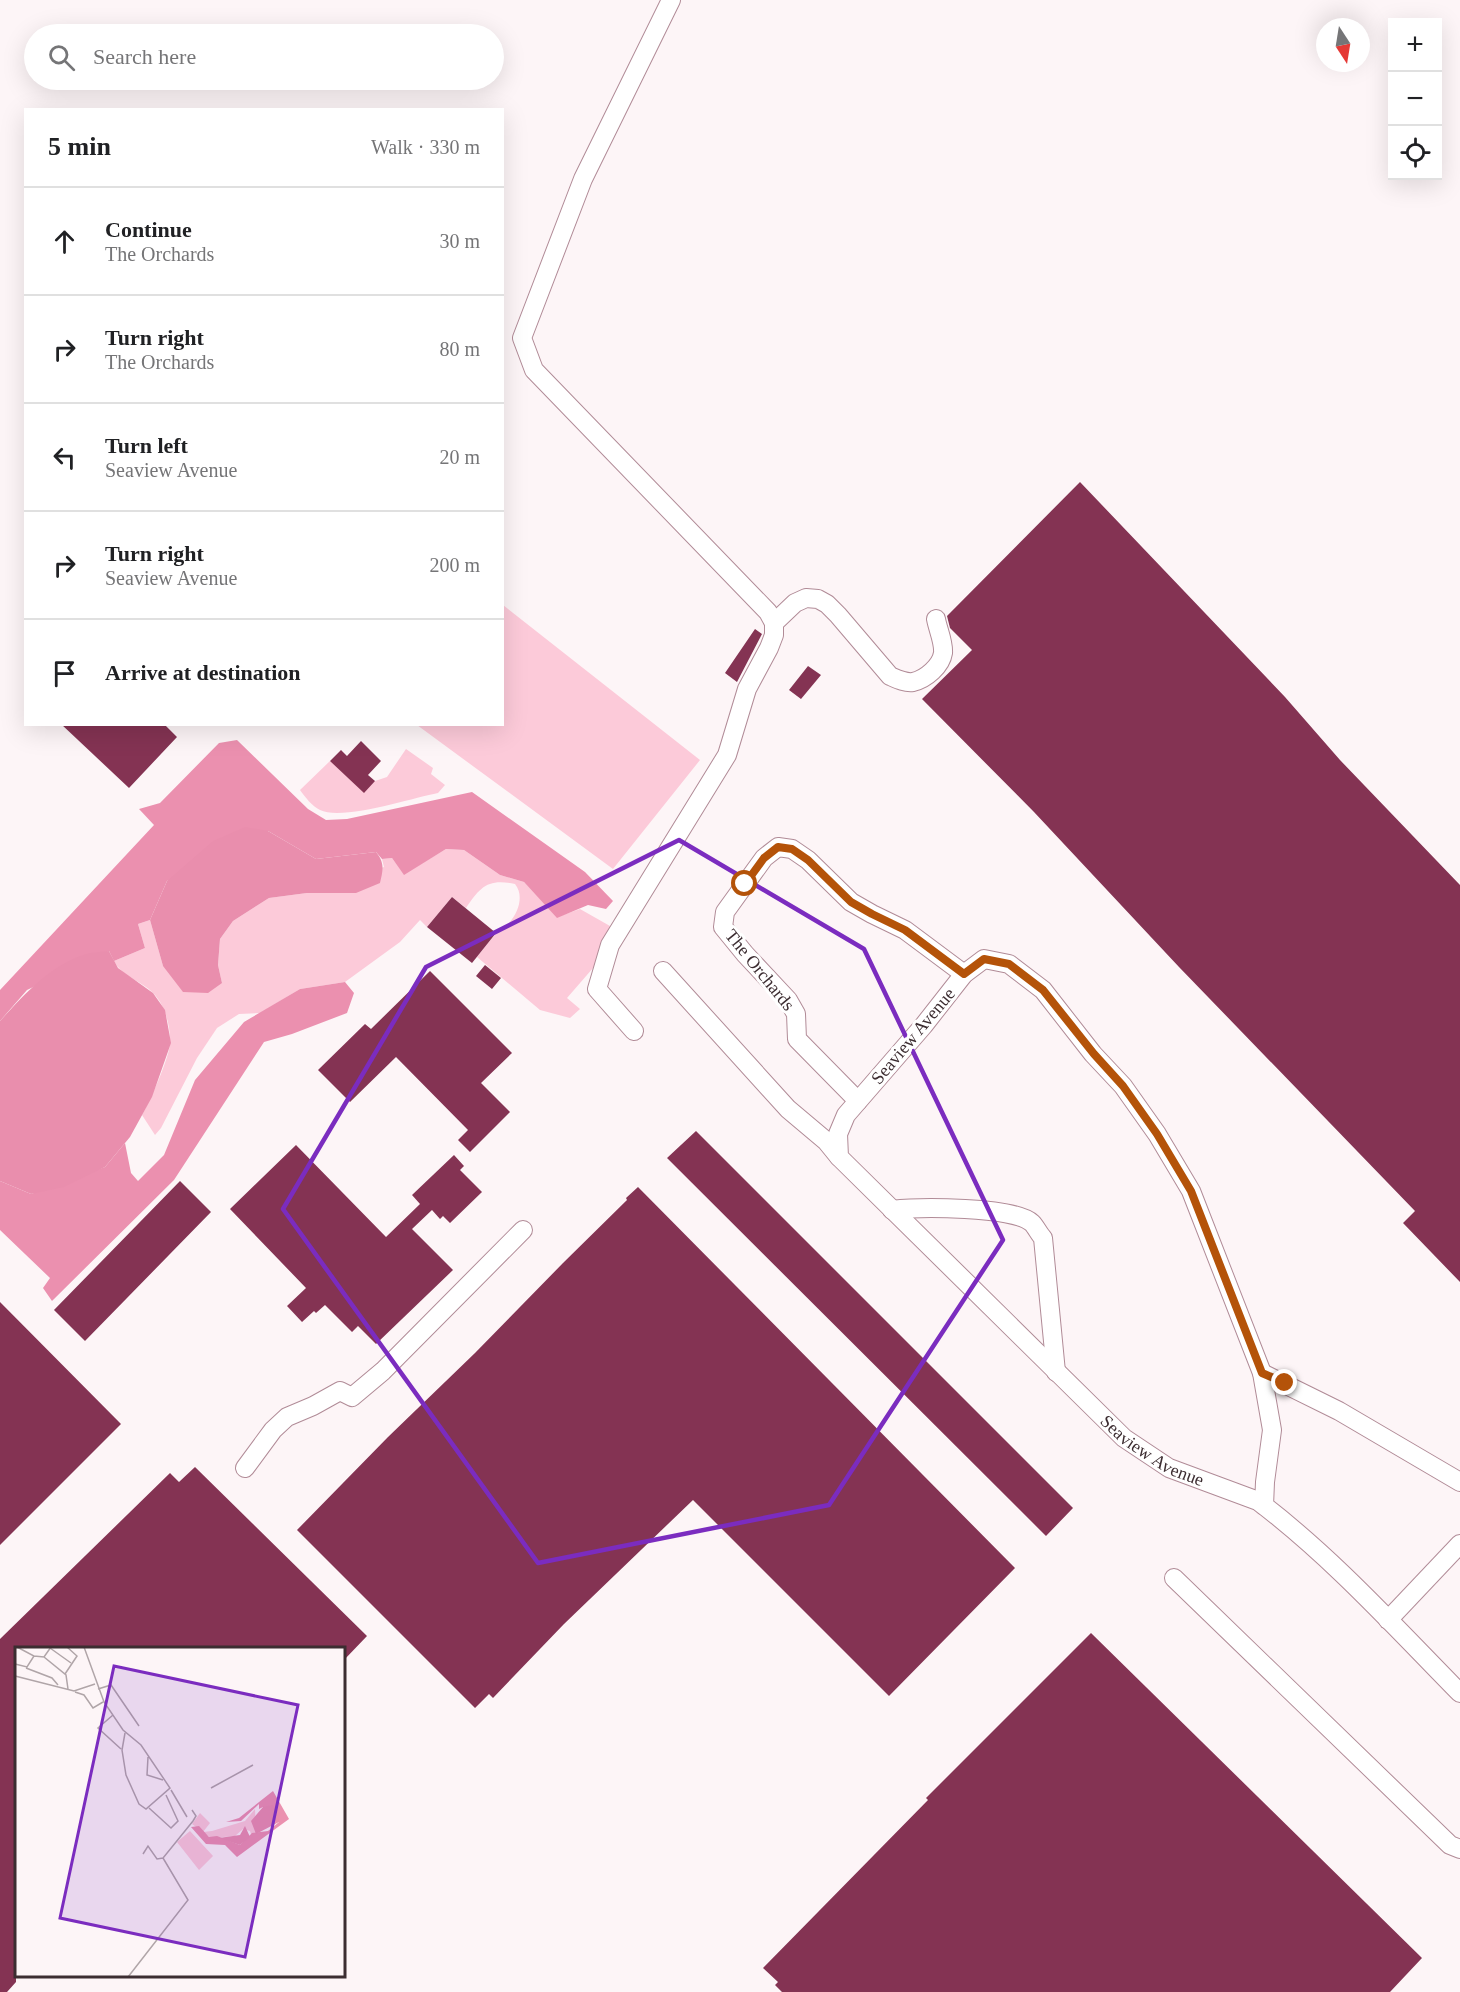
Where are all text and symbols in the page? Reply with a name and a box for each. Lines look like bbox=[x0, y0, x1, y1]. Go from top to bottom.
north arrow bbox=[1316, 18, 1370, 72]
map controls bbox=[1388, 18, 1442, 180]
button: + bbox=[1388, 18, 1442, 72]
search box bbox=[24, 24, 504, 90]
icon: search bbox=[45, 41, 78, 74]
text: Search here bbox=[93, 44, 196, 69]
button: − bbox=[1388, 72, 1442, 126]
button: locate bbox=[1388, 126, 1442, 180]
text: 5 min bbox=[48, 132, 111, 161]
text: Walk · 330 m bbox=[371, 136, 480, 158]
text: Continue bbox=[105, 217, 192, 242]
icon: ahead bbox=[48, 225, 81, 258]
text: 30 m bbox=[439, 230, 480, 252]
text: The Orchards bbox=[105, 243, 214, 265]
text: Turn right bbox=[105, 325, 204, 350]
icon: right bbox=[48, 333, 81, 366]
text: 80 m bbox=[439, 338, 480, 360]
text: The Orchards bbox=[105, 351, 214, 373]
text: Turn left bbox=[105, 433, 188, 458]
icon: left bbox=[48, 441, 81, 474]
text: 20 m bbox=[439, 446, 480, 468]
text: Seaview Avenue bbox=[105, 459, 237, 481]
text: Turn right bbox=[105, 541, 204, 566]
icon: right bbox=[48, 549, 81, 582]
text: 200 m bbox=[429, 554, 480, 576]
text: Seaview Avenue bbox=[105, 567, 237, 589]
icon: arrive bbox=[48, 657, 81, 690]
text: Arrive at destination bbox=[105, 660, 301, 685]
route start bbox=[731, 870, 757, 896]
street label: The Orchards bbox=[721, 925, 799, 1015]
street label: Seaview Avenue bbox=[867, 984, 959, 1088]
route end bbox=[1271, 1369, 1297, 1395]
street label: Seaview Avenue bbox=[1097, 1411, 1207, 1490]
inset map bbox=[15, 1647, 345, 1977]

